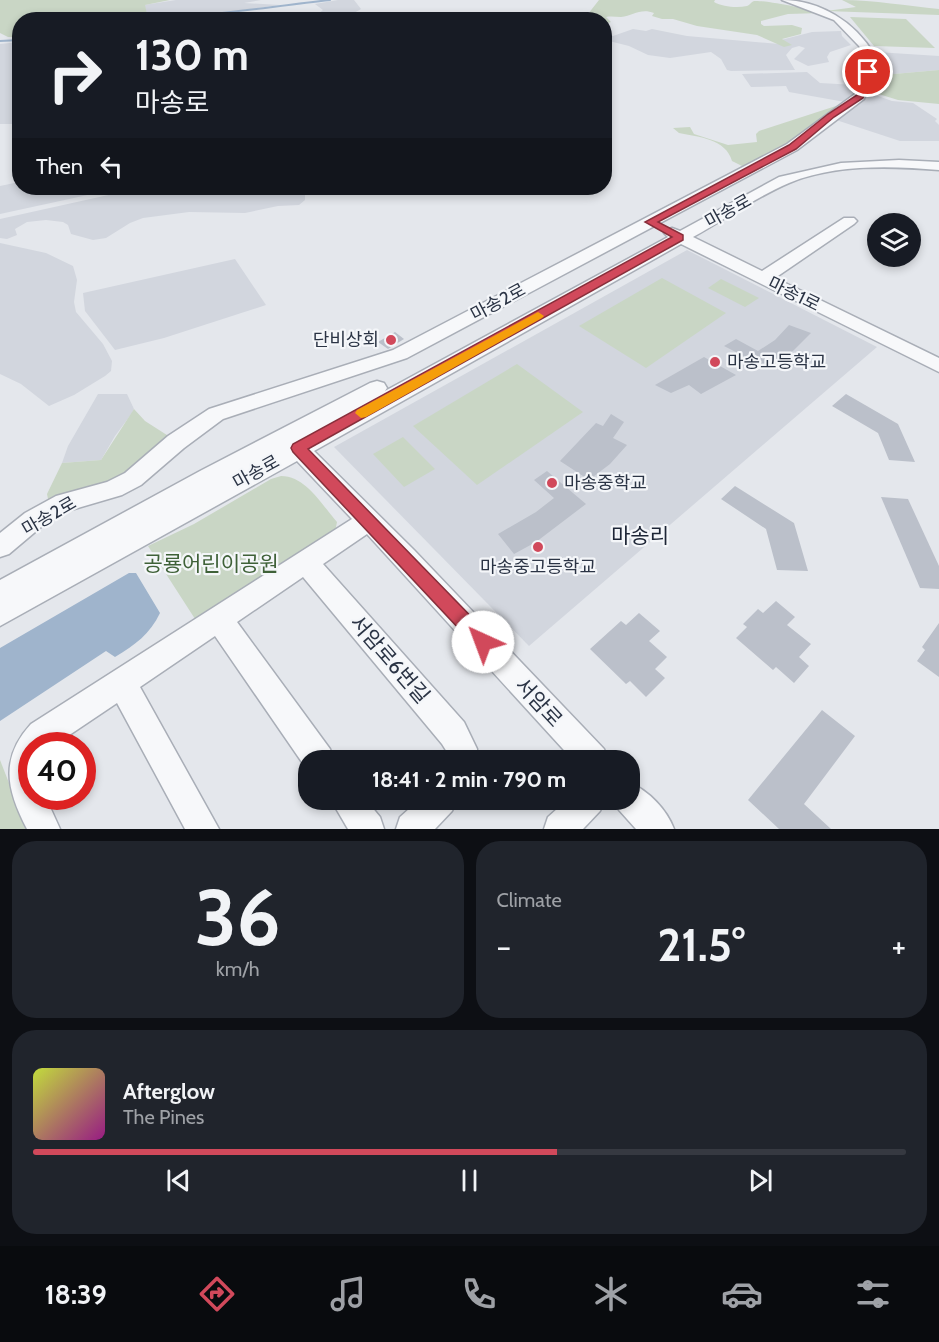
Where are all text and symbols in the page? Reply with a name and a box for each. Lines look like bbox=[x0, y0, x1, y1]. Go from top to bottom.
text: 130 m bbox=[135, 29, 249, 81]
icon: right bbox=[36, 36, 114, 114]
pin bbox=[842, 46, 893, 97]
icon: arrive bbox=[851, 55, 884, 88]
text: 마송로 bbox=[135, 86, 210, 119]
icon: left bbox=[95, 150, 128, 183]
text: Then bbox=[36, 153, 83, 180]
street label: 마송로 bbox=[701, 189, 755, 233]
map controls bbox=[867, 213, 921, 267]
button: layers bbox=[867, 213, 921, 267]
street label: 마송1로 bbox=[764, 272, 824, 316]
street label: 마송2로 bbox=[467, 278, 529, 326]
place label: 단비상회 bbox=[313, 329, 379, 351]
marker: 단비상회 bbox=[384, 333, 398, 347]
place label: 마송고등학교 bbox=[727, 351, 826, 373]
marker: 마송고등학교 bbox=[708, 355, 722, 369]
street label: 마송로 bbox=[229, 450, 283, 494]
place label: 마송중학교 bbox=[564, 472, 647, 494]
marker: 마송중학교 bbox=[545, 476, 559, 490]
street label: 마송2로 bbox=[18, 492, 80, 540]
district label: 마송리 bbox=[611, 523, 669, 548]
marker: 마송중고등학교 bbox=[531, 540, 545, 554]
park label: 공룡어린이공원 bbox=[143, 551, 279, 576]
place label: 마송중고등학교 bbox=[480, 556, 596, 578]
street label: 서암로6번길 bbox=[345, 610, 435, 708]
position arrow bbox=[451, 610, 515, 674]
street label: 서암로 bbox=[510, 672, 568, 732]
speed limit sign: 40 bbox=[18, 732, 96, 810]
text: 18:41 · 2 min · 790 m bbox=[372, 766, 566, 793]
text: 36 bbox=[195, 870, 281, 965]
text: Climate bbox=[497, 888, 562, 912]
text: 21.5° bbox=[657, 918, 745, 972]
text: − bbox=[497, 926, 511, 966]
text: + bbox=[891, 926, 906, 966]
text: km/h bbox=[216, 957, 260, 981]
text: Afterglow bbox=[123, 1078, 215, 1105]
text: The Pines bbox=[123, 1105, 204, 1129]
icon: previous bbox=[162, 1164, 195, 1197]
icon: pause bbox=[453, 1164, 486, 1197]
icon: next bbox=[744, 1164, 777, 1197]
icon: directions bbox=[196, 1273, 238, 1315]
icon: music bbox=[327, 1273, 369, 1315]
icon: phone bbox=[458, 1273, 500, 1315]
icon: climate bbox=[590, 1273, 632, 1315]
icon: car bbox=[721, 1273, 763, 1315]
icon: filters bbox=[852, 1273, 894, 1315]
text: 18:39 bbox=[45, 1278, 107, 1311]

